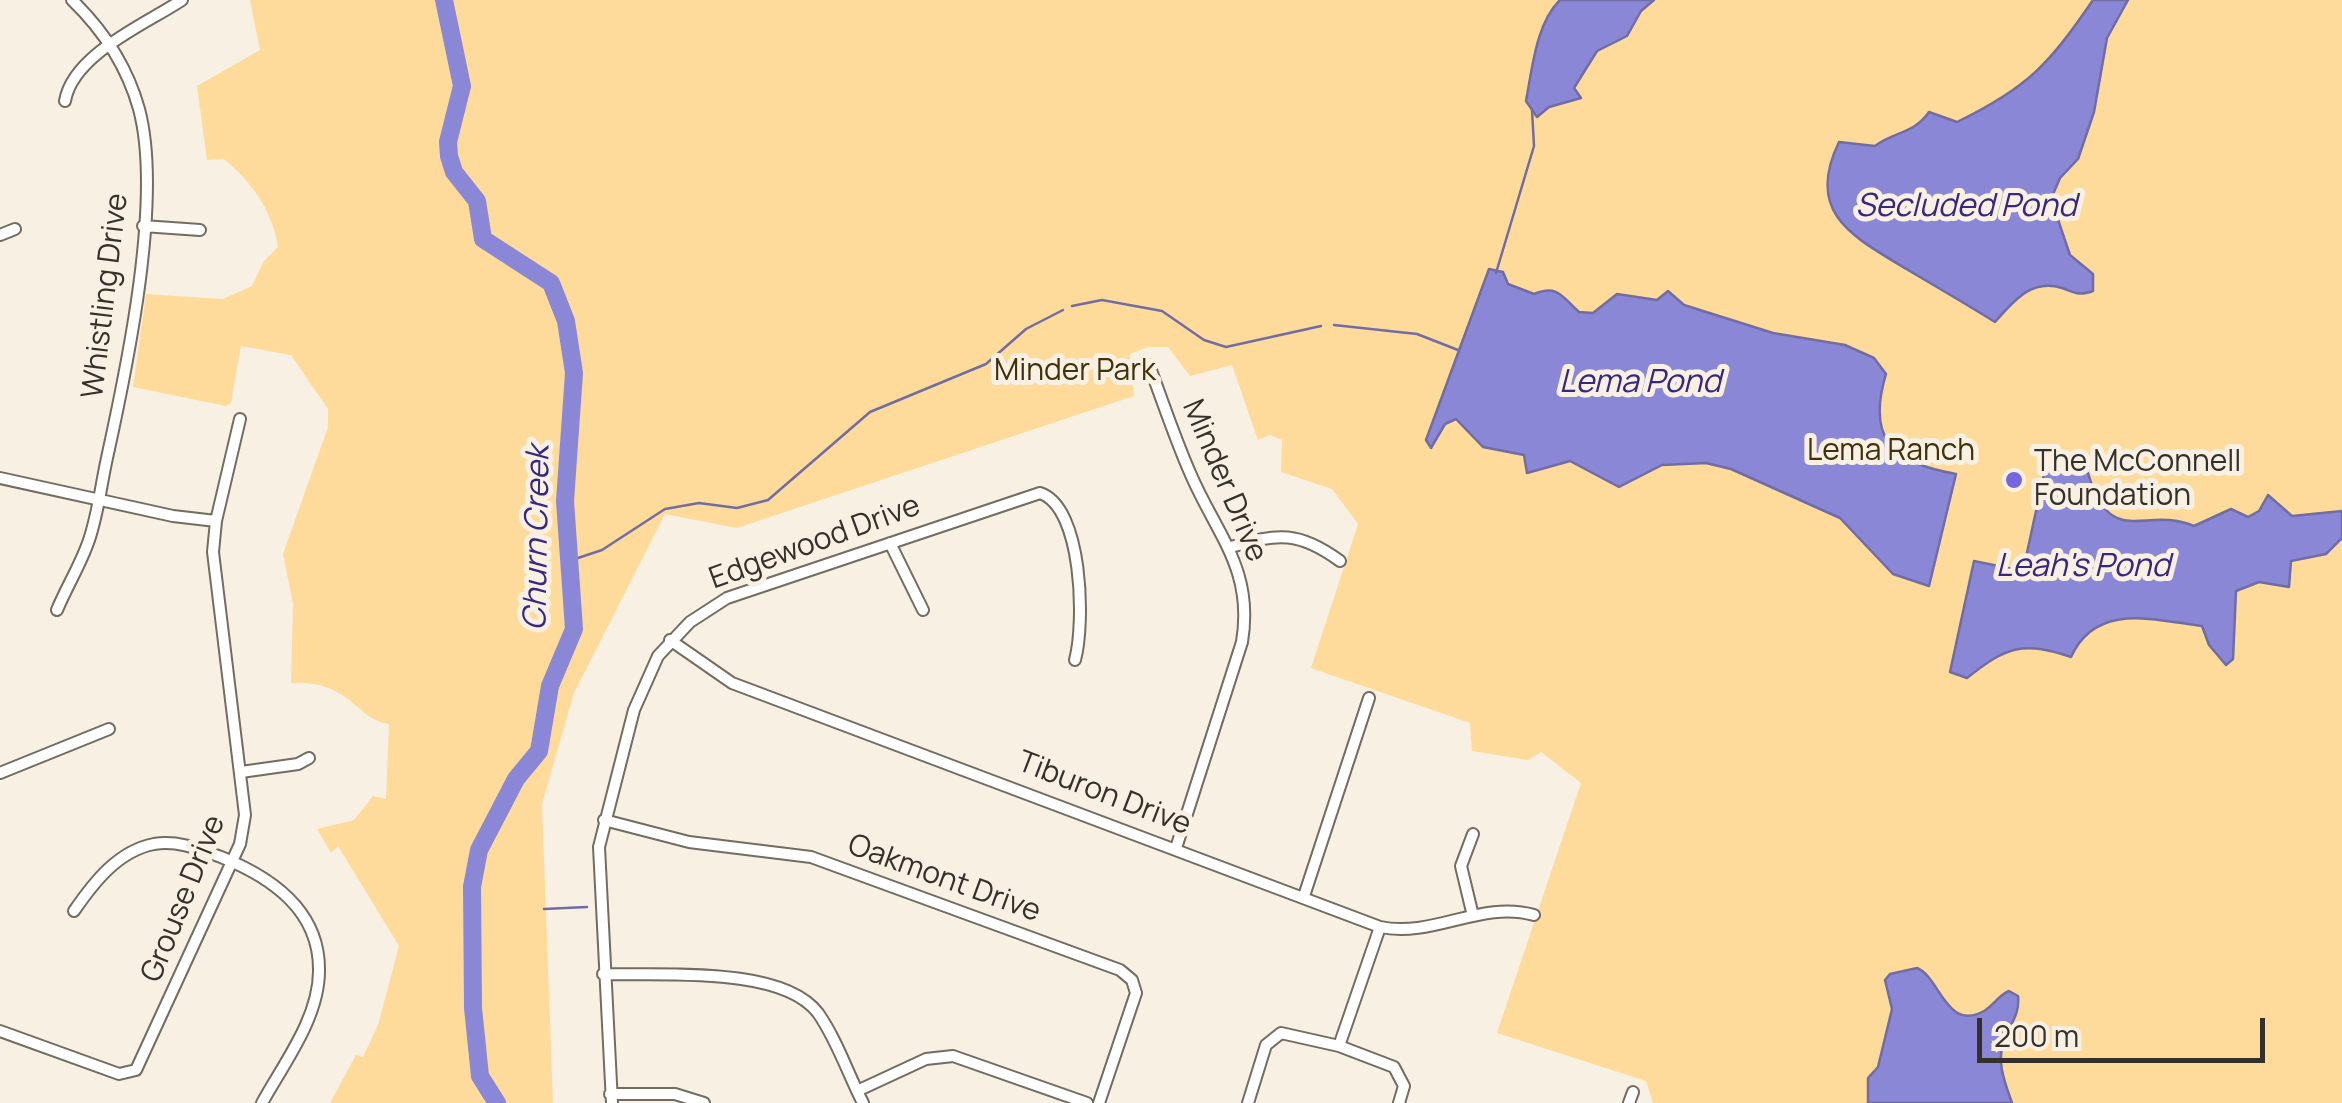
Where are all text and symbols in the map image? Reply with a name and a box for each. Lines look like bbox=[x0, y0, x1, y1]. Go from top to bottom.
water label: Secluded Pond bbox=[1855, 188, 2077, 226]
street label: Whistling Drive bbox=[76, 191, 136, 401]
park label: Minder Park bbox=[994, 354, 1156, 390]
water label: Lema Pond bbox=[1559, 364, 1721, 402]
street label: Minder Drive bbox=[1174, 395, 1274, 567]
park label: Lema Ranch bbox=[1807, 434, 1975, 470]
water label: Churn Creek bbox=[517, 445, 559, 631]
place label: The McConnell Foundation bbox=[2034, 445, 2241, 516]
marker: The McConnell Foundation bbox=[2003, 469, 2025, 491]
street label: Edgewood Drive bbox=[705, 488, 925, 598]
water label: Leah's Pond bbox=[1996, 548, 2170, 586]
street label: Tiburon Drive bbox=[1012, 744, 1196, 844]
street label: Grouse Drive bbox=[134, 810, 234, 988]
street label: Oakmont Drive bbox=[843, 827, 1045, 931]
scale bar bbox=[1982, 998, 2270, 1060]
text: 200 m bbox=[1994, 1015, 2079, 1056]

